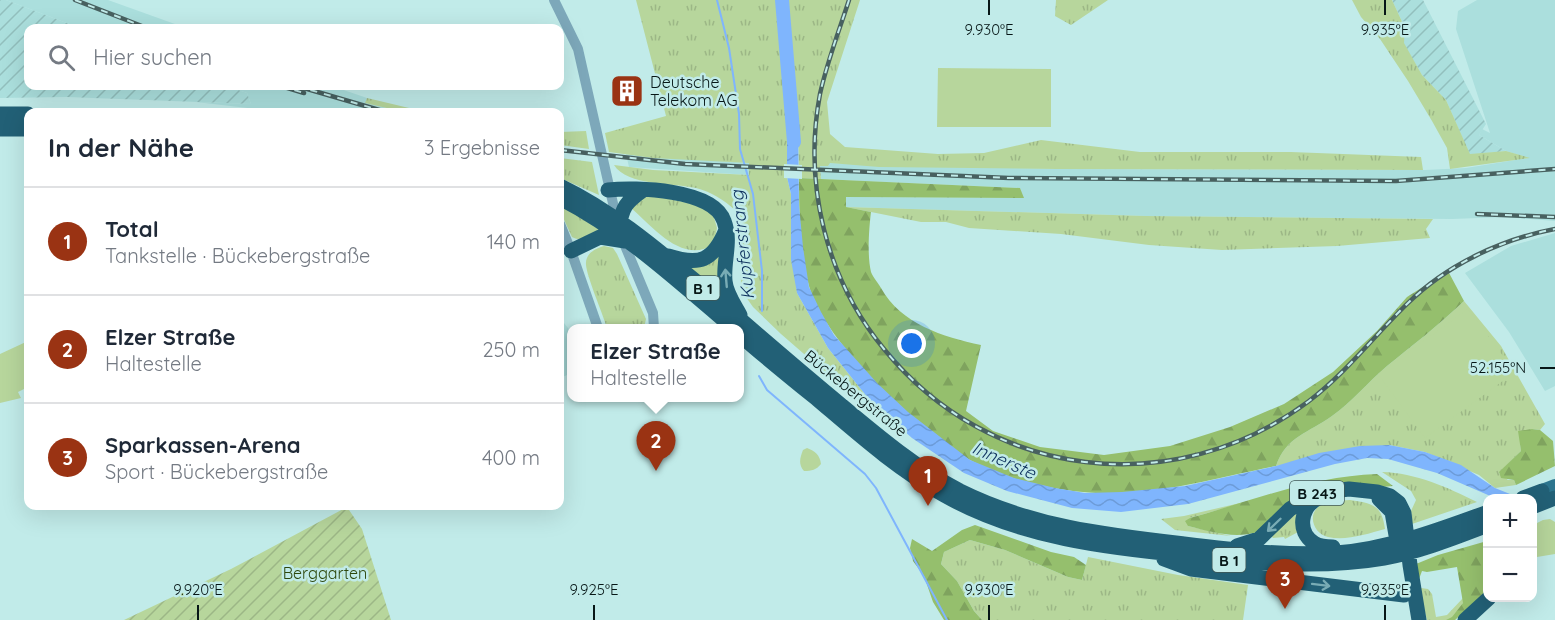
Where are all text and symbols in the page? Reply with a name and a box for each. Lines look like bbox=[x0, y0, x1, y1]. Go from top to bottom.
text: 9.930°E bbox=[964, 20, 1014, 39]
text: 9.935°E bbox=[1361, 20, 1409, 39]
search box bbox=[24, 24, 564, 90]
icon: search bbox=[45, 41, 78, 74]
text: Hier suchen bbox=[93, 43, 212, 71]
place label: Deutsche Telekom AG bbox=[650, 72, 738, 110]
building icon: Deutsche Telekom AG bbox=[609, 73, 645, 109]
text: In der Nähe bbox=[48, 131, 194, 164]
text: 3 Ergebnisse bbox=[424, 135, 540, 160]
water label: Kupferstrang bbox=[725, 187, 759, 301]
text: Total bbox=[105, 215, 159, 243]
text: 1 bbox=[64, 229, 71, 254]
text: 140 m bbox=[487, 229, 540, 254]
text: Tankstelle · Bückebergstraße bbox=[105, 243, 370, 268]
one-way arrow bbox=[720, 269, 731, 289]
road number: B 1 bbox=[686, 276, 720, 300]
text: Elzer Straße bbox=[105, 323, 236, 351]
popup bbox=[567, 324, 744, 402]
your location bbox=[897, 329, 926, 358]
text: 2 bbox=[62, 337, 73, 362]
text: 250 m bbox=[482, 337, 540, 362]
text: Elzer Straße bbox=[590, 337, 721, 365]
street label: Bückebergstraße bbox=[800, 345, 912, 441]
text: Haltestelle bbox=[105, 351, 202, 376]
text: 52.155°N bbox=[1470, 358, 1526, 377]
text: Haltestelle bbox=[590, 365, 687, 390]
pin: 2 bbox=[636, 422, 676, 471]
text: Sparkassen-Arena bbox=[105, 431, 301, 459]
water label: Innerste bbox=[969, 436, 1040, 484]
text: 3 bbox=[62, 445, 73, 470]
text: 400 m bbox=[482, 445, 540, 470]
pin: 1 bbox=[908, 456, 948, 506]
text: Sport · Bückebergstraße bbox=[105, 459, 328, 484]
road number: B 243 bbox=[1290, 481, 1344, 505]
map controls bbox=[1483, 494, 1537, 602]
button: + bbox=[1483, 494, 1537, 548]
one-way arrow bbox=[1266, 518, 1281, 533]
road number: B 1 bbox=[1212, 548, 1246, 572]
button: − bbox=[1483, 548, 1537, 602]
pin: 3 bbox=[1266, 560, 1304, 609]
park label: Berggarten bbox=[283, 563, 367, 583]
text: 9.920°E bbox=[173, 580, 223, 599]
text: 9.925°E bbox=[570, 580, 618, 599]
text: 9.930°E bbox=[964, 580, 1014, 599]
one-way arrow bbox=[1311, 580, 1331, 591]
text: 9.935°E bbox=[1361, 580, 1409, 599]

